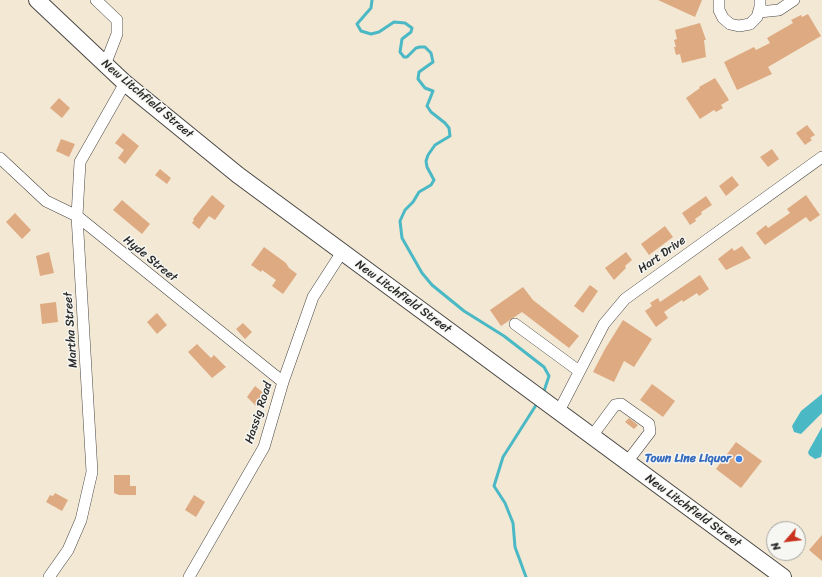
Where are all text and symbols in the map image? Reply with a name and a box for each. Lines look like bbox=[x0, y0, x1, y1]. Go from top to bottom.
street label: New Litchfield Street bbox=[98, 57, 196, 141]
street label: Hyde Street bbox=[120, 233, 180, 285]
street label: Hart Drive bbox=[635, 233, 689, 277]
street label: New Litchfield Street bbox=[352, 257, 454, 337]
street label: Martha Street bbox=[61, 291, 81, 369]
street label: Hassig Road bbox=[242, 380, 276, 446]
place label: Town Line Liquor bbox=[645, 452, 731, 466]
marker: Town Line Liquor bbox=[734, 454, 744, 464]
street label: New Litchfield Street bbox=[642, 471, 744, 551]
north arrow bbox=[766, 521, 806, 561]
text: N bbox=[766, 539, 786, 554]

